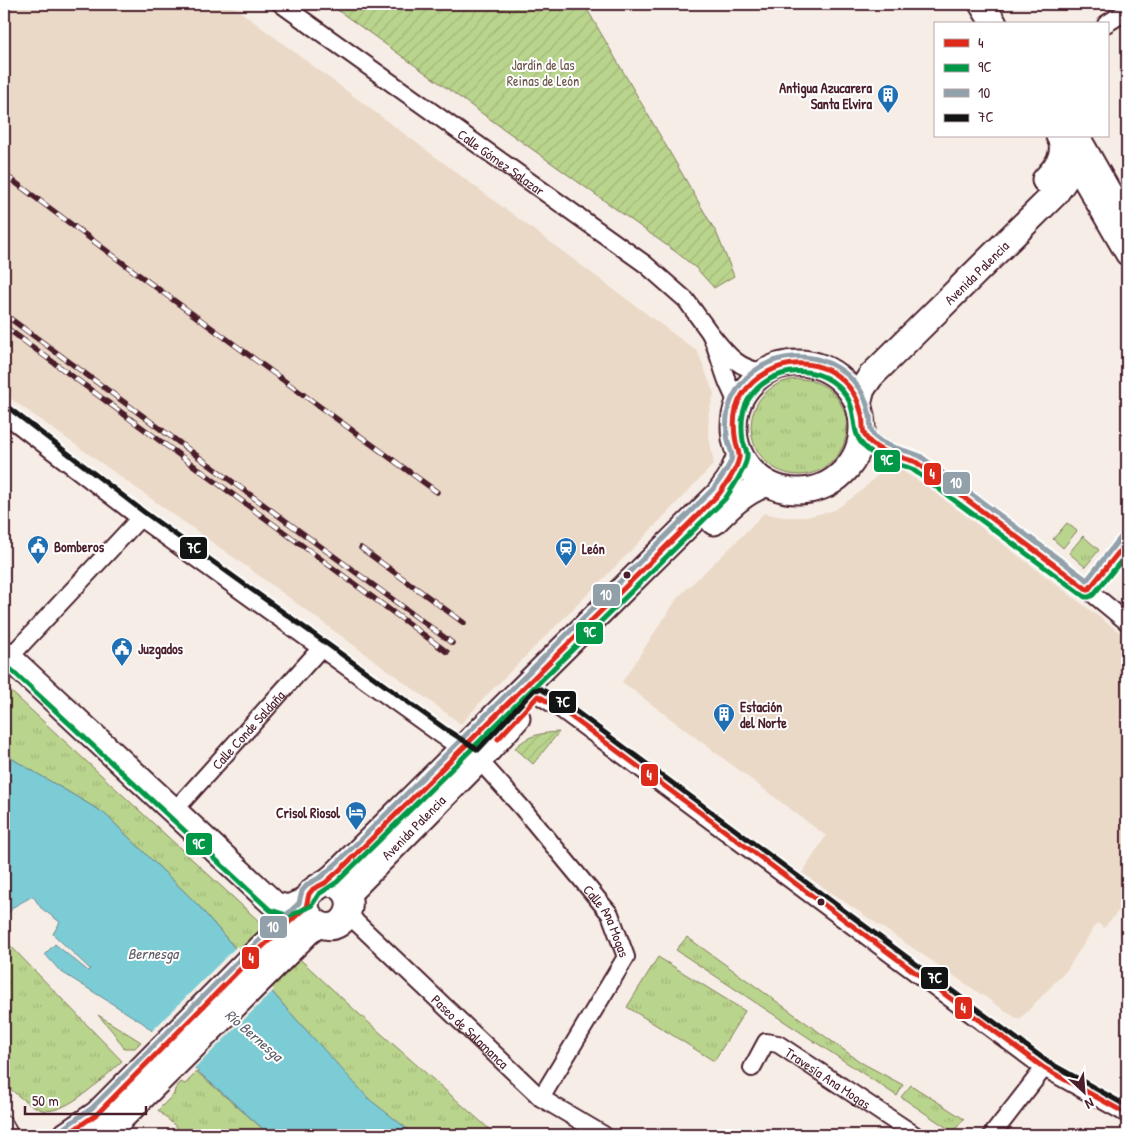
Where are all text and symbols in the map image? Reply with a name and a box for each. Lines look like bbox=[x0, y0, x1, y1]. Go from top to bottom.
legend bbox=[934, 22, 1108, 138]
text: 4 bbox=[978, 32, 984, 53]
park label: Jardín de las Reinas de León bbox=[507, 55, 579, 90]
text: 9C bbox=[978, 56, 992, 77]
place label: Antigua Azucarera Santa Elvira bbox=[779, 78, 873, 113]
text: 10 bbox=[978, 82, 990, 103]
building icon: Antigua Azucarera Santa Elvira bbox=[876, 83, 900, 114]
text: 7C bbox=[978, 106, 994, 127]
street label: Calle Gómez Salazar bbox=[454, 124, 549, 199]
street label: Avenida Palencia bbox=[940, 236, 1013, 308]
line badge: 9C bbox=[873, 449, 901, 473]
text: 9C bbox=[881, 450, 894, 469]
line badge: 4 bbox=[923, 462, 942, 486]
text: 4 bbox=[929, 464, 935, 483]
line badge: 10 bbox=[942, 471, 971, 495]
text: 10 bbox=[950, 473, 962, 492]
public building icon: Bomberos bbox=[26, 534, 50, 565]
line badge: 7C bbox=[179, 536, 208, 560]
station icon: León bbox=[554, 536, 578, 567]
place label: Bomberos bbox=[54, 537, 105, 556]
text: 7C bbox=[186, 538, 202, 557]
place label: León bbox=[582, 539, 605, 558]
unlabelled marker bbox=[622, 570, 632, 580]
line badge: 10 bbox=[592, 583, 621, 607]
text: 10 bbox=[600, 585, 612, 604]
line badge: 9C bbox=[575, 621, 604, 645]
text: 9C bbox=[584, 622, 597, 641]
public building icon: Juzgados bbox=[110, 636, 134, 667]
place label: Juzgados bbox=[138, 639, 184, 660]
street label: Calle Conde Saldaña bbox=[207, 685, 289, 773]
line badge: 7C bbox=[548, 690, 577, 714]
text: 7C bbox=[555, 692, 571, 711]
place label: Estación del Norte bbox=[740, 697, 787, 732]
building icon: Estación del Norte bbox=[712, 702, 736, 733]
line badge: 4 bbox=[640, 763, 659, 787]
text: 4 bbox=[646, 765, 652, 784]
street label: Avenida Palencia bbox=[377, 790, 449, 863]
hotel icon: Crisol Riosol bbox=[344, 800, 368, 831]
place label: Crisol Riosol bbox=[276, 803, 340, 822]
line badge: 9C bbox=[185, 832, 213, 856]
text: 9C bbox=[193, 834, 206, 853]
street label: Calle Ana Mogas bbox=[580, 880, 635, 959]
unlabelled marker bbox=[816, 897, 826, 907]
line badge: 10 bbox=[259, 915, 288, 939]
text: 10 bbox=[267, 917, 279, 936]
water label: Bernesga bbox=[128, 943, 180, 964]
line badge: 4 bbox=[241, 946, 260, 970]
text: 4 bbox=[248, 948, 254, 967]
line badge: 7C bbox=[920, 966, 949, 990]
text: 7C bbox=[927, 968, 943, 987]
street label: Paseo de Salamanca bbox=[428, 990, 514, 1073]
line badge: 4 bbox=[954, 996, 973, 1020]
text: 4 bbox=[960, 998, 966, 1017]
water label: Río Bernesga bbox=[221, 1004, 289, 1067]
street label: Travesía Ana Mogas bbox=[782, 1042, 875, 1113]
north arrow bbox=[1058, 1066, 1108, 1116]
scale bar bbox=[25, 1084, 146, 1116]
text: 50 m bbox=[32, 1090, 59, 1111]
text: N bbox=[1082, 1094, 1097, 1115]

